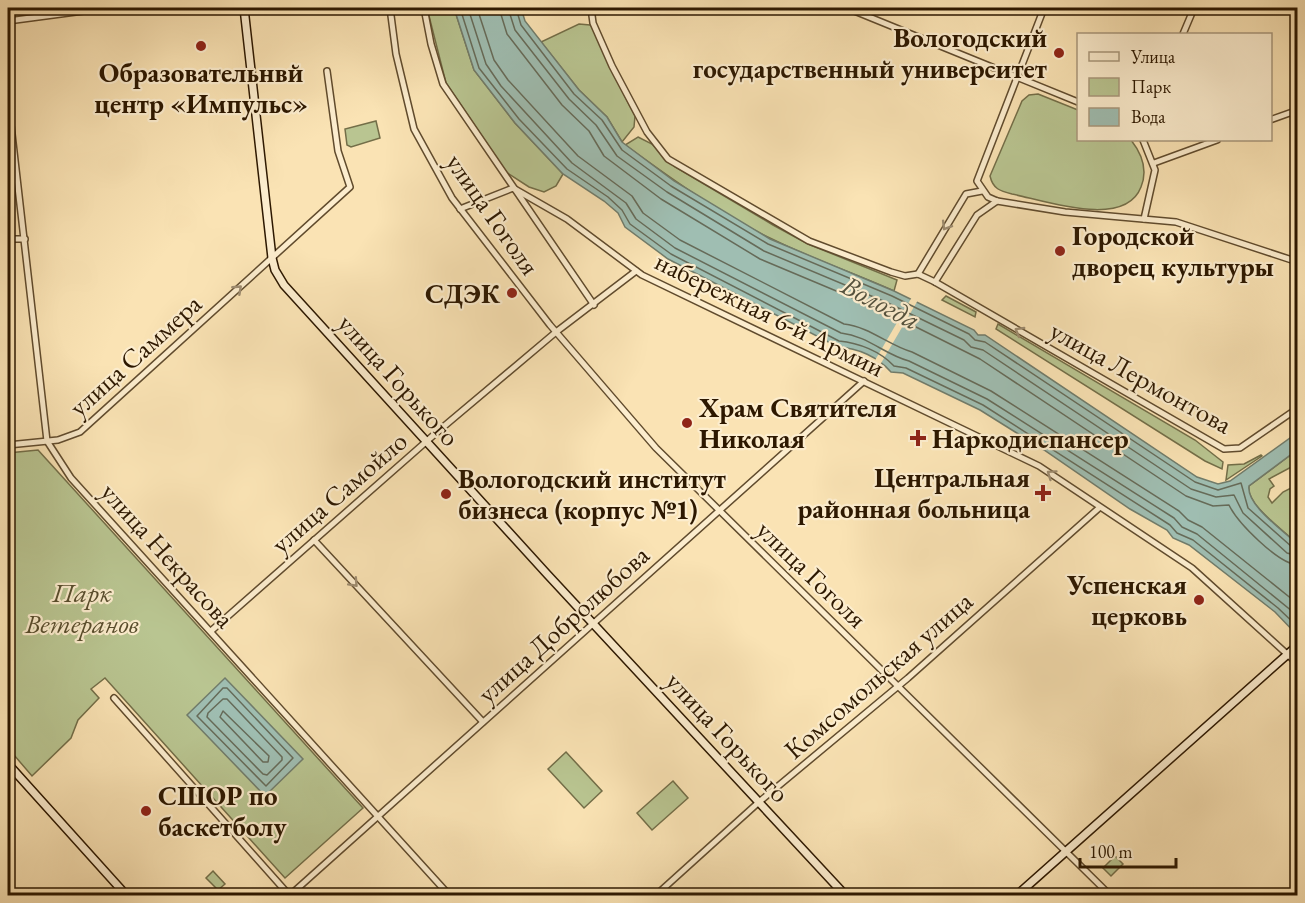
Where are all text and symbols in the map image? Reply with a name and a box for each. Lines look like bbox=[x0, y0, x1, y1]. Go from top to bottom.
place label: Вологодский государственный университет bbox=[693, 20, 1047, 86]
legend bbox=[1077, 33, 1272, 141]
marker: Образовательнвй центр «Импульс» bbox=[194, 39, 208, 53]
text: Улица bbox=[1130, 45, 1176, 68]
marker: Вологодский государственный университет bbox=[1052, 46, 1066, 60]
place label: Образовательнвй центр «Импульс» bbox=[94, 55, 308, 121]
text: Парк bbox=[1131, 75, 1171, 98]
text: Вода bbox=[1131, 105, 1166, 128]
street label: улица Гоголя bbox=[438, 146, 548, 282]
place label: Городской дворец культуры bbox=[1072, 218, 1274, 284]
one-way arrow bbox=[942, 220, 954, 230]
street label: набережная 6-й Армии bbox=[650, 243, 890, 385]
marker: Городской дворец культуры bbox=[1053, 244, 1067, 258]
water label: Вологда bbox=[835, 266, 926, 338]
place label: СДЭК bbox=[425, 276, 501, 311]
one-way arrow bbox=[231, 285, 242, 296]
street label: улица Саммера bbox=[61, 286, 209, 424]
marker: СДЭК bbox=[505, 286, 519, 300]
street label: улица Горького bbox=[330, 306, 468, 454]
street label: улица Лермонтова bbox=[1044, 313, 1238, 442]
one-way arrow bbox=[1015, 327, 1025, 338]
place label: Храм Святителя Николая bbox=[698, 390, 897, 456]
marker: Храм Святителя Николая bbox=[680, 416, 694, 430]
place label: Наркодиспансер bbox=[932, 421, 1129, 456]
street label: улица Самойло bbox=[264, 423, 414, 561]
marker: Наркодиспансер bbox=[909, 429, 927, 447]
place label: Центральная районная больница bbox=[797, 460, 1030, 526]
place label: Вологодский институт бизнеса (корпус №1) bbox=[458, 461, 726, 527]
one-way arrow bbox=[1047, 470, 1058, 481]
street label: улица Некрасова bbox=[93, 475, 243, 635]
marker: Центральная районная больница bbox=[1034, 484, 1052, 502]
marker: Вологодский институт бизнеса (корпус №1) bbox=[439, 487, 453, 501]
street label: улица Гоголя bbox=[749, 513, 875, 635]
street label: улица Добролюбова bbox=[470, 537, 656, 710]
place label: Успенская церковь bbox=[1066, 567, 1187, 633]
park label: Парк Ветеранов bbox=[24, 575, 139, 641]
one-way arrow bbox=[347, 576, 358, 586]
street label: Комсомольская улица bbox=[776, 583, 980, 766]
marker: Успенская церковь bbox=[1192, 593, 1206, 607]
street label: улица Горького bbox=[658, 664, 798, 810]
place label: СШОР по баскетболу bbox=[158, 778, 287, 844]
marker: СШОР по баскетболу bbox=[139, 804, 153, 818]
scale bar bbox=[1080, 831, 1176, 869]
text: 100 m bbox=[1089, 840, 1133, 863]

